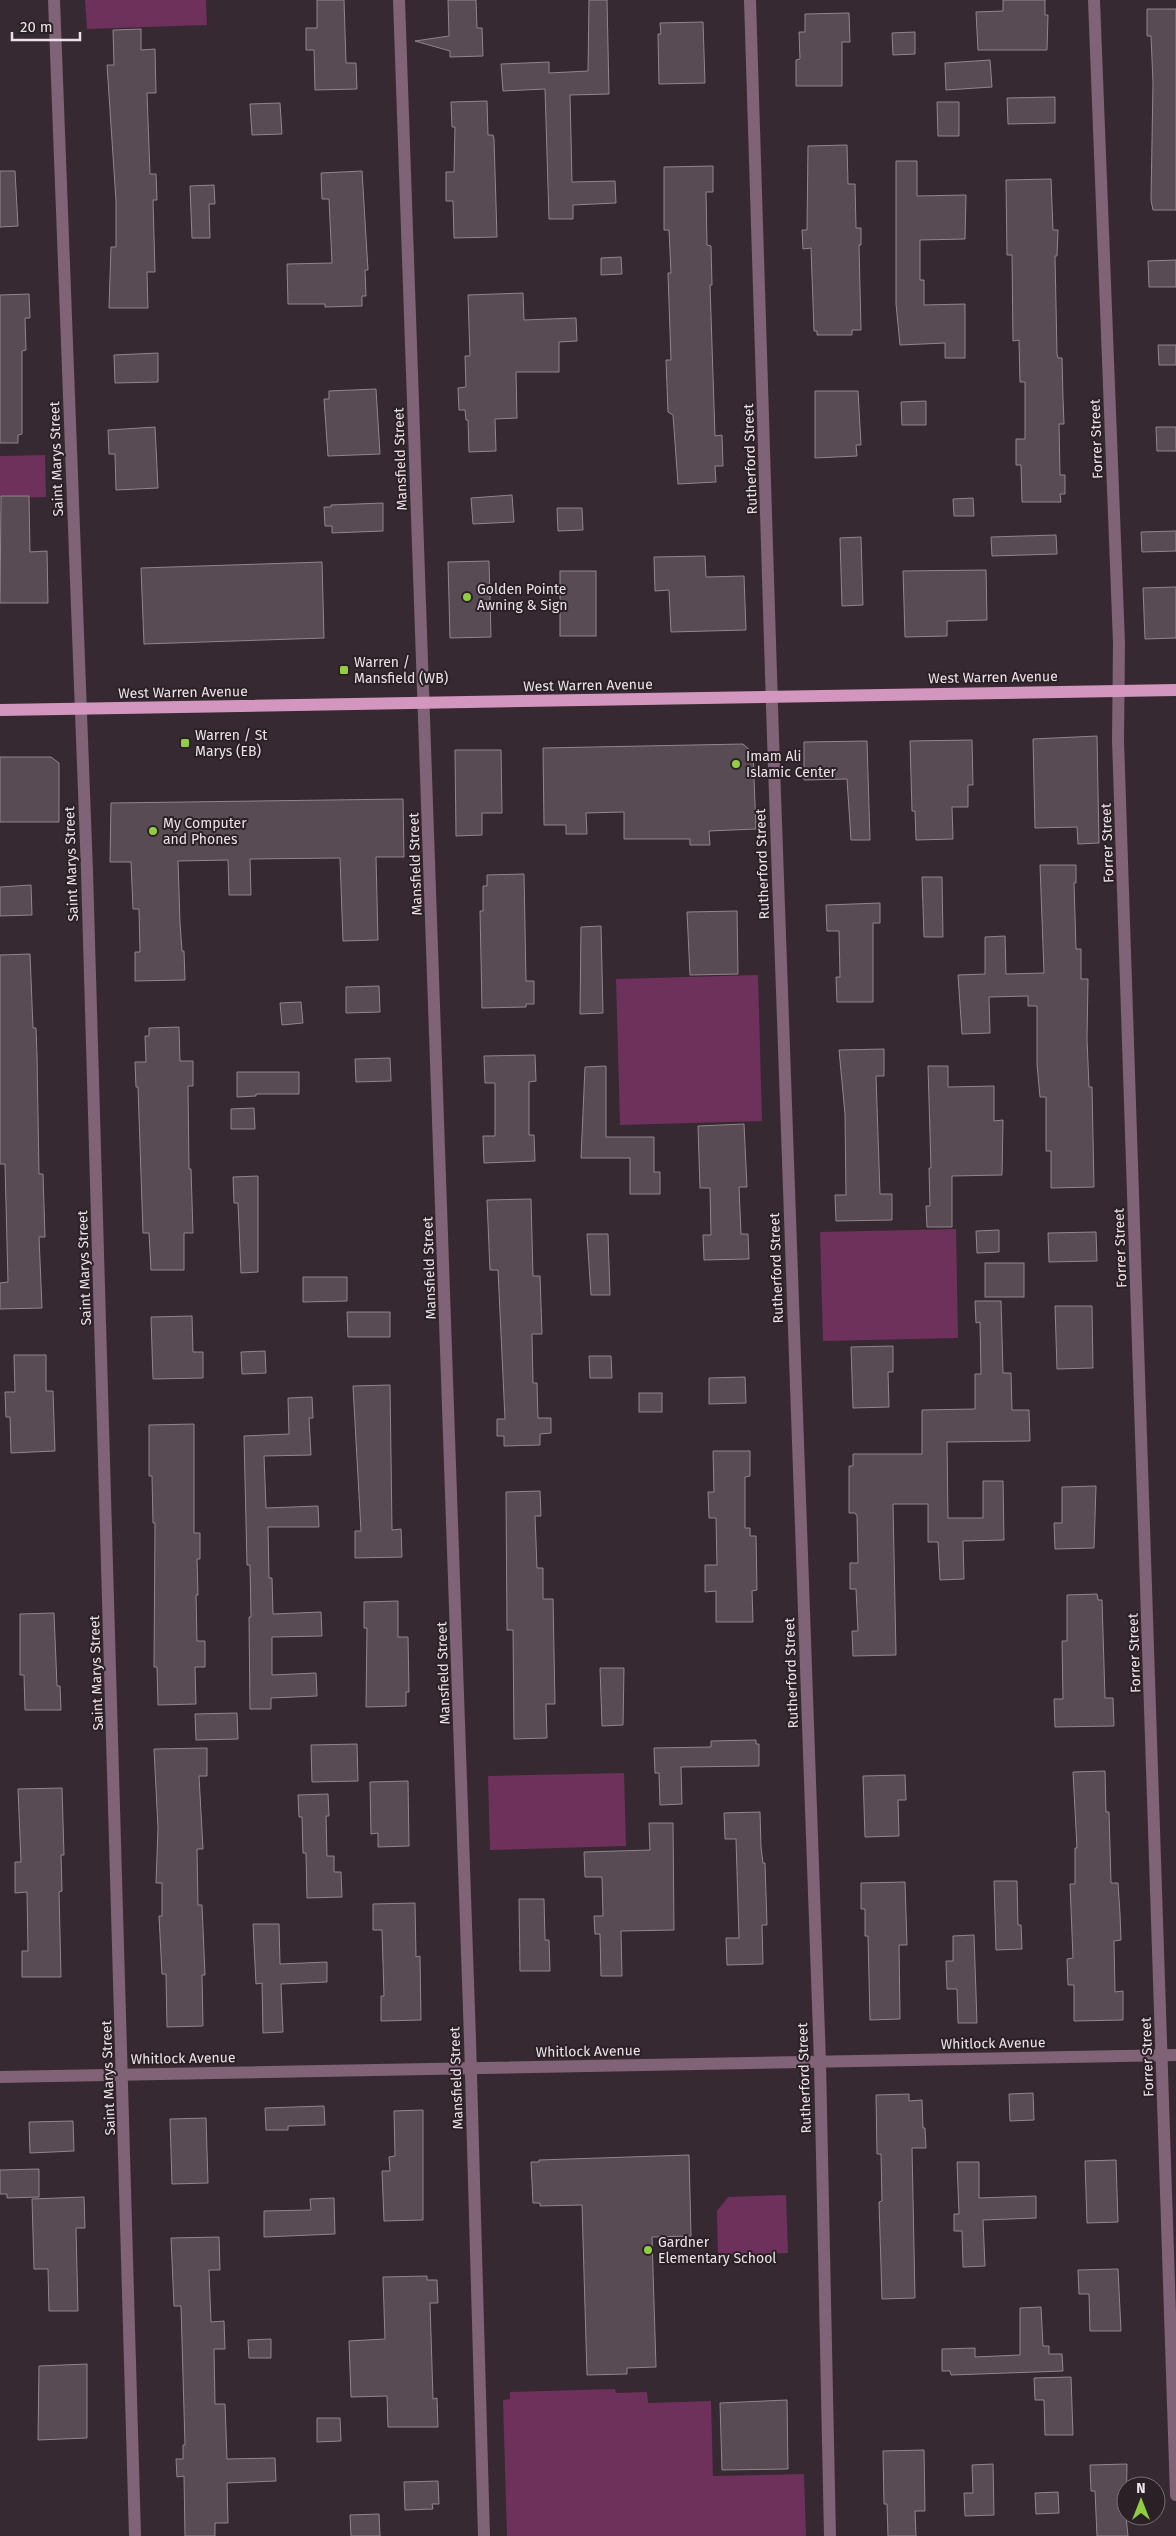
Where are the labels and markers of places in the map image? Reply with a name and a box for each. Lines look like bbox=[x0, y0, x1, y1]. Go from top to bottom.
place label: Golden Pointe Awning & Sign bbox=[477, 581, 567, 614]
marker: Golden Pointe Awning & Sign bbox=[461, 591, 473, 603]
place label: Warren / Mansfield (WB) bbox=[354, 654, 448, 687]
marker: Warren / Mansfield (WB) bbox=[338, 664, 350, 676]
place label: Warren / St Marys (EB) bbox=[195, 727, 268, 760]
marker: Warren / St Marys (EB) bbox=[179, 737, 191, 749]
place label: Imam Ali Islamic Center bbox=[746, 748, 837, 781]
marker: Imam Ali Islamic Center bbox=[730, 758, 742, 770]
place label: My Computer and Phones bbox=[163, 815, 247, 848]
marker: My Computer and Phones bbox=[147, 825, 159, 837]
place label: Gardner Elementary School bbox=[658, 2234, 776, 2267]
marker: Gardner Elementary School bbox=[642, 2244, 654, 2256]

